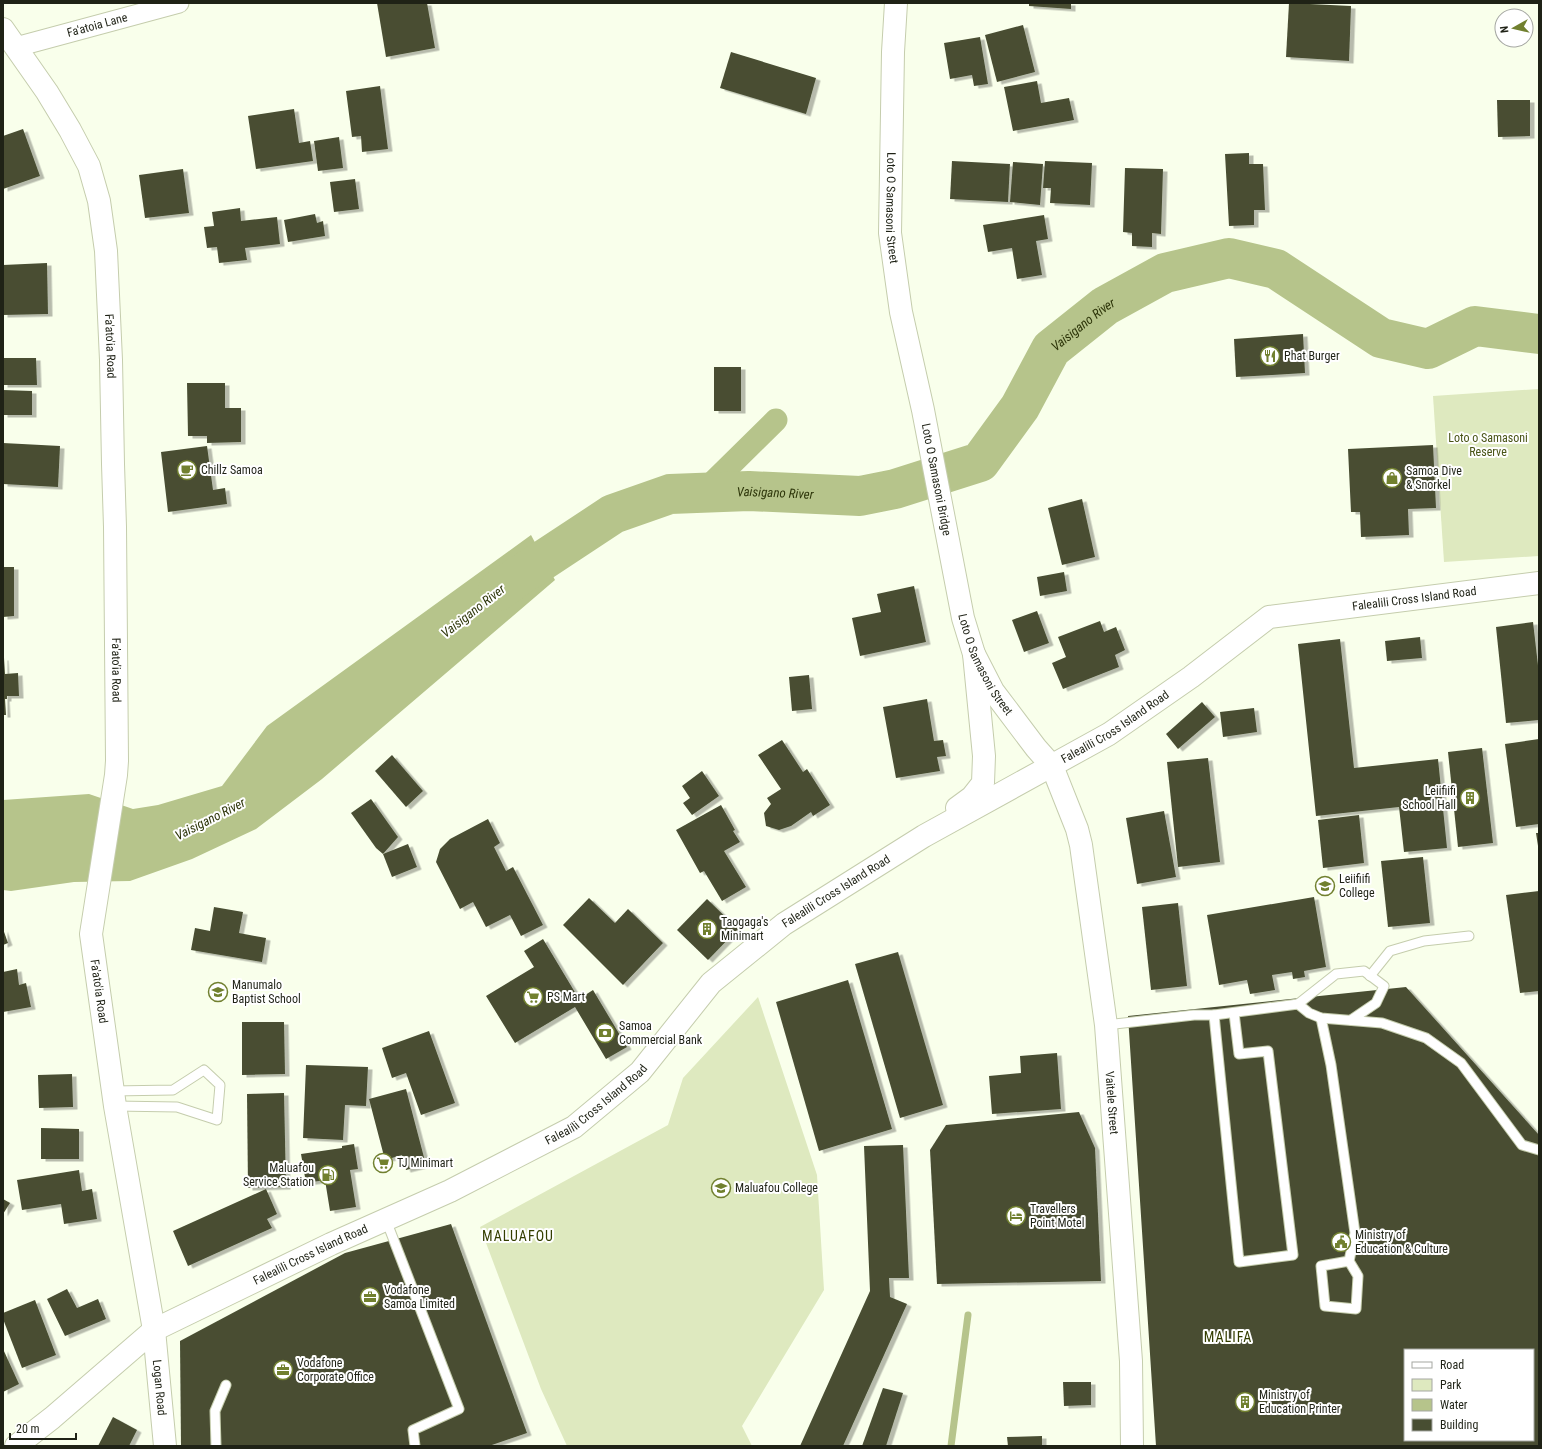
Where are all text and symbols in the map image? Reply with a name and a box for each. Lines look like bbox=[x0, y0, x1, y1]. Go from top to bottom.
north arrow bbox=[1494, 8, 1534, 48]
street label: Fa'atoia Lane bbox=[65, 10, 129, 40]
text: N bbox=[1498, 25, 1511, 34]
street label: Loto O Samasoni Street bbox=[883, 152, 901, 265]
water label: Vaisigano River bbox=[1048, 294, 1118, 354]
street label: Fa'ato'ia Road bbox=[102, 313, 118, 379]
restaurant icon: Phat Burger bbox=[1259, 345, 1281, 367]
place label: Phat Burger bbox=[1284, 349, 1340, 363]
street label: Loto O Samasoni Bridge bbox=[919, 422, 954, 537]
park label: Loto o Samasoni Reserve bbox=[1448, 431, 1528, 459]
cafe icon: Chillz Samoa bbox=[176, 459, 198, 481]
place label: Chillz Samoa bbox=[201, 463, 263, 477]
place label: Samoa Dive & Snorkel bbox=[1406, 464, 1462, 492]
shop icon: Samoa Dive & Snorkel bbox=[1381, 467, 1403, 489]
water label: Vaisigano River bbox=[736, 483, 815, 501]
water label: Vaisigano River bbox=[438, 581, 509, 641]
street label: Falealili Cross Island Road bbox=[1352, 584, 1477, 613]
street label: Loto O Samasoni Street bbox=[955, 613, 1016, 718]
street label: Fa'ato'ia Road bbox=[109, 638, 123, 702]
street label: Falealili Cross Island Road bbox=[1059, 687, 1172, 766]
place label: Leiifiifi School Hall bbox=[1402, 784, 1456, 812]
building icon: Leiifiifi School Hall bbox=[1459, 787, 1481, 809]
water label: Vaisigano River bbox=[172, 794, 249, 843]
street label: Falealili Cross Island Road bbox=[779, 852, 893, 930]
place label: Leiifiifi College bbox=[1339, 872, 1375, 900]
school or university icon: Leiifiifi College bbox=[1314, 875, 1336, 897]
place label: Taogaga's Minimart bbox=[721, 915, 768, 943]
building icon: Taogaga's Minimart bbox=[696, 918, 718, 940]
street label: Fa'ato'ia Road bbox=[88, 958, 110, 1024]
place label: Manumalo Baptist School bbox=[232, 978, 301, 1006]
school or university icon: Manumalo Baptist School bbox=[207, 981, 229, 1003]
supermarket icon: PS Mart bbox=[522, 986, 544, 1008]
place label: PS Mart bbox=[547, 990, 585, 1004]
place label: Samoa Commercial Bank bbox=[619, 1019, 703, 1047]
bank icon: Samoa Commercial Bank bbox=[594, 1022, 616, 1044]
street label: Falealili Cross Island Road bbox=[543, 1062, 650, 1148]
street label: Vaitele Street bbox=[1102, 1071, 1121, 1135]
supermarket icon: TJ Minimart bbox=[372, 1152, 394, 1174]
place label: TJ Minimart bbox=[397, 1156, 454, 1170]
place label: Maluafou Service Station bbox=[243, 1161, 314, 1189]
fuel station icon: Maluafou Service Station bbox=[317, 1164, 339, 1186]
school or university icon: Maluafou College bbox=[710, 1177, 732, 1199]
place label: Maluafou College bbox=[735, 1181, 818, 1195]
place label: Travellers Point Motel bbox=[1030, 1202, 1085, 1230]
hotel icon: Travellers Point Motel bbox=[1005, 1205, 1027, 1227]
street label: Falealili Cross Island Road bbox=[251, 1222, 370, 1288]
district label: MALUAFOU bbox=[482, 1228, 554, 1244]
place label: Ministry of Education & Culture bbox=[1355, 1228, 1448, 1256]
public building icon: Ministry of Education & Culture bbox=[1330, 1231, 1352, 1253]
place label: Vodafone Samoa Limited bbox=[384, 1283, 455, 1311]
office icon: Vodafone Samoa Limited bbox=[359, 1286, 381, 1308]
district label: MALIFA bbox=[1204, 1329, 1252, 1345]
legend bbox=[1404, 1349, 1534, 1441]
place label: Vodafone Corporate Office bbox=[297, 1356, 374, 1384]
text: Road bbox=[1440, 1358, 1464, 1372]
street label: Logan Road bbox=[150, 1359, 169, 1416]
office icon: Vodafone Corporate Office bbox=[272, 1359, 294, 1381]
text: Park bbox=[1440, 1378, 1462, 1392]
place label: Ministry of Education Printer bbox=[1259, 1388, 1341, 1416]
building icon: Ministry of Education Printer bbox=[1234, 1391, 1256, 1413]
text: Water bbox=[1440, 1398, 1468, 1412]
scale bar bbox=[10, 1415, 76, 1441]
text: Building bbox=[1440, 1418, 1478, 1432]
text: 20 m bbox=[16, 1422, 40, 1436]

